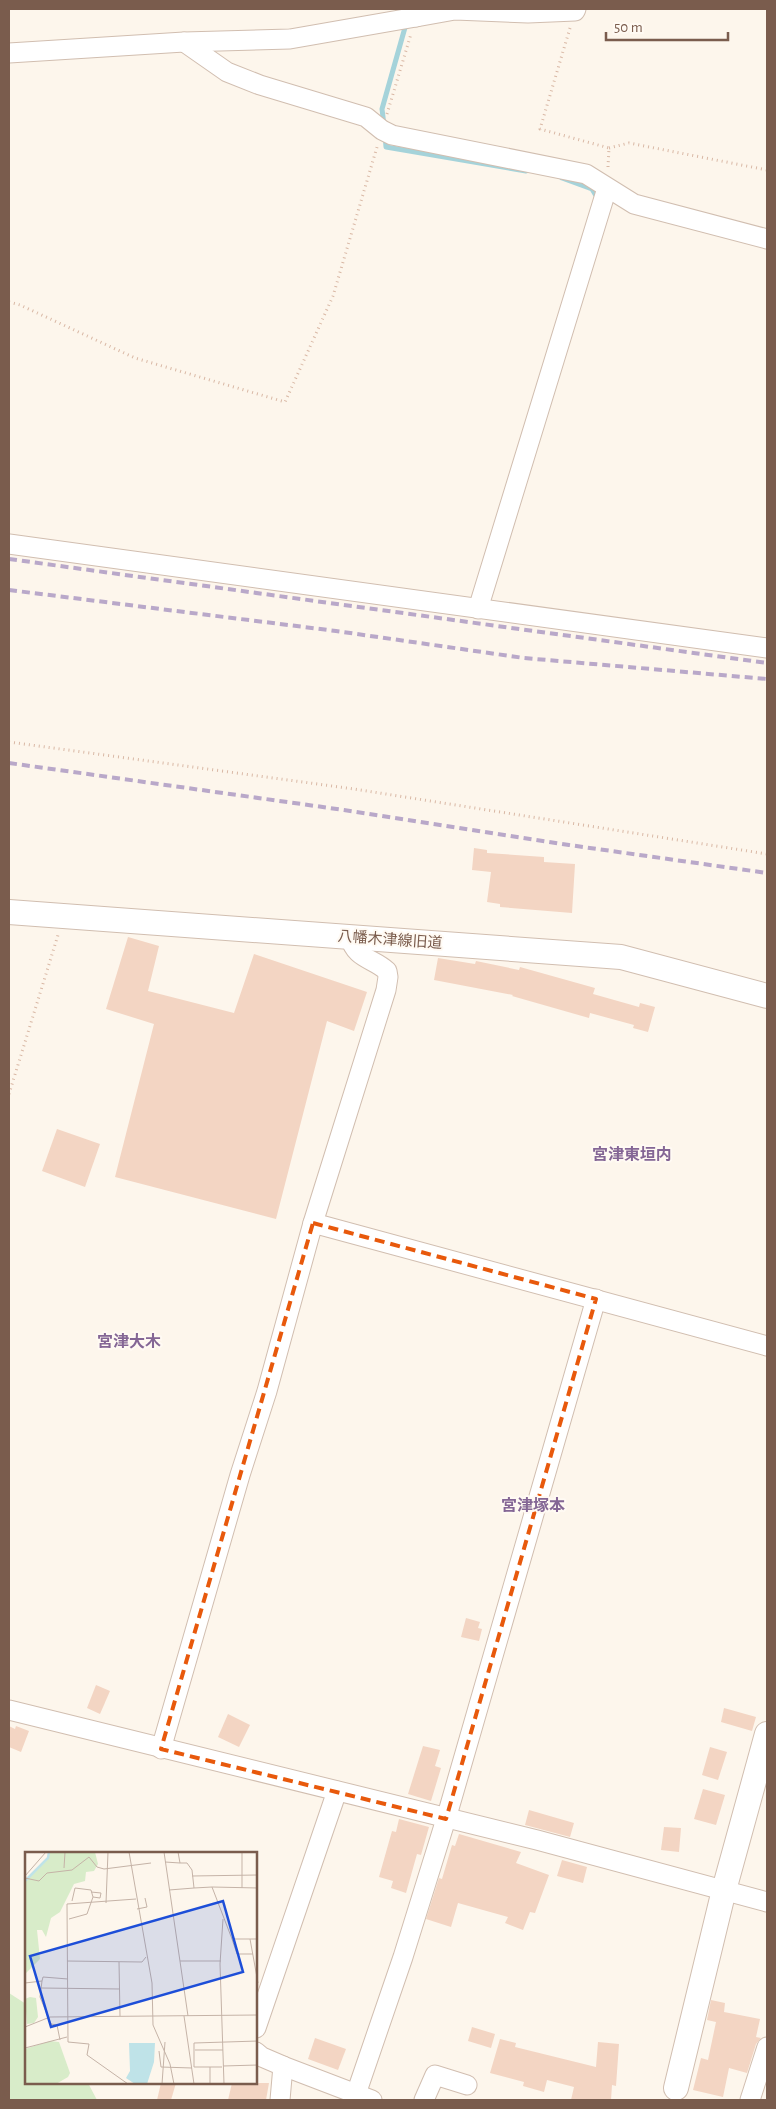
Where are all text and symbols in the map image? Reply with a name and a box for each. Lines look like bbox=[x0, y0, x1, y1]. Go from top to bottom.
scale bar bbox=[606, 10, 728, 42]
text: 50 m bbox=[614, 20, 643, 35]
street label: 八幡木津線旧道 bbox=[337, 928, 443, 951]
district label: 宮津東垣内 bbox=[592, 1146, 672, 1163]
district label: 宮津大木 bbox=[97, 1333, 161, 1350]
district label: 宮津塚本 bbox=[501, 1497, 565, 1514]
inset map bbox=[25, 1852, 258, 2084]

